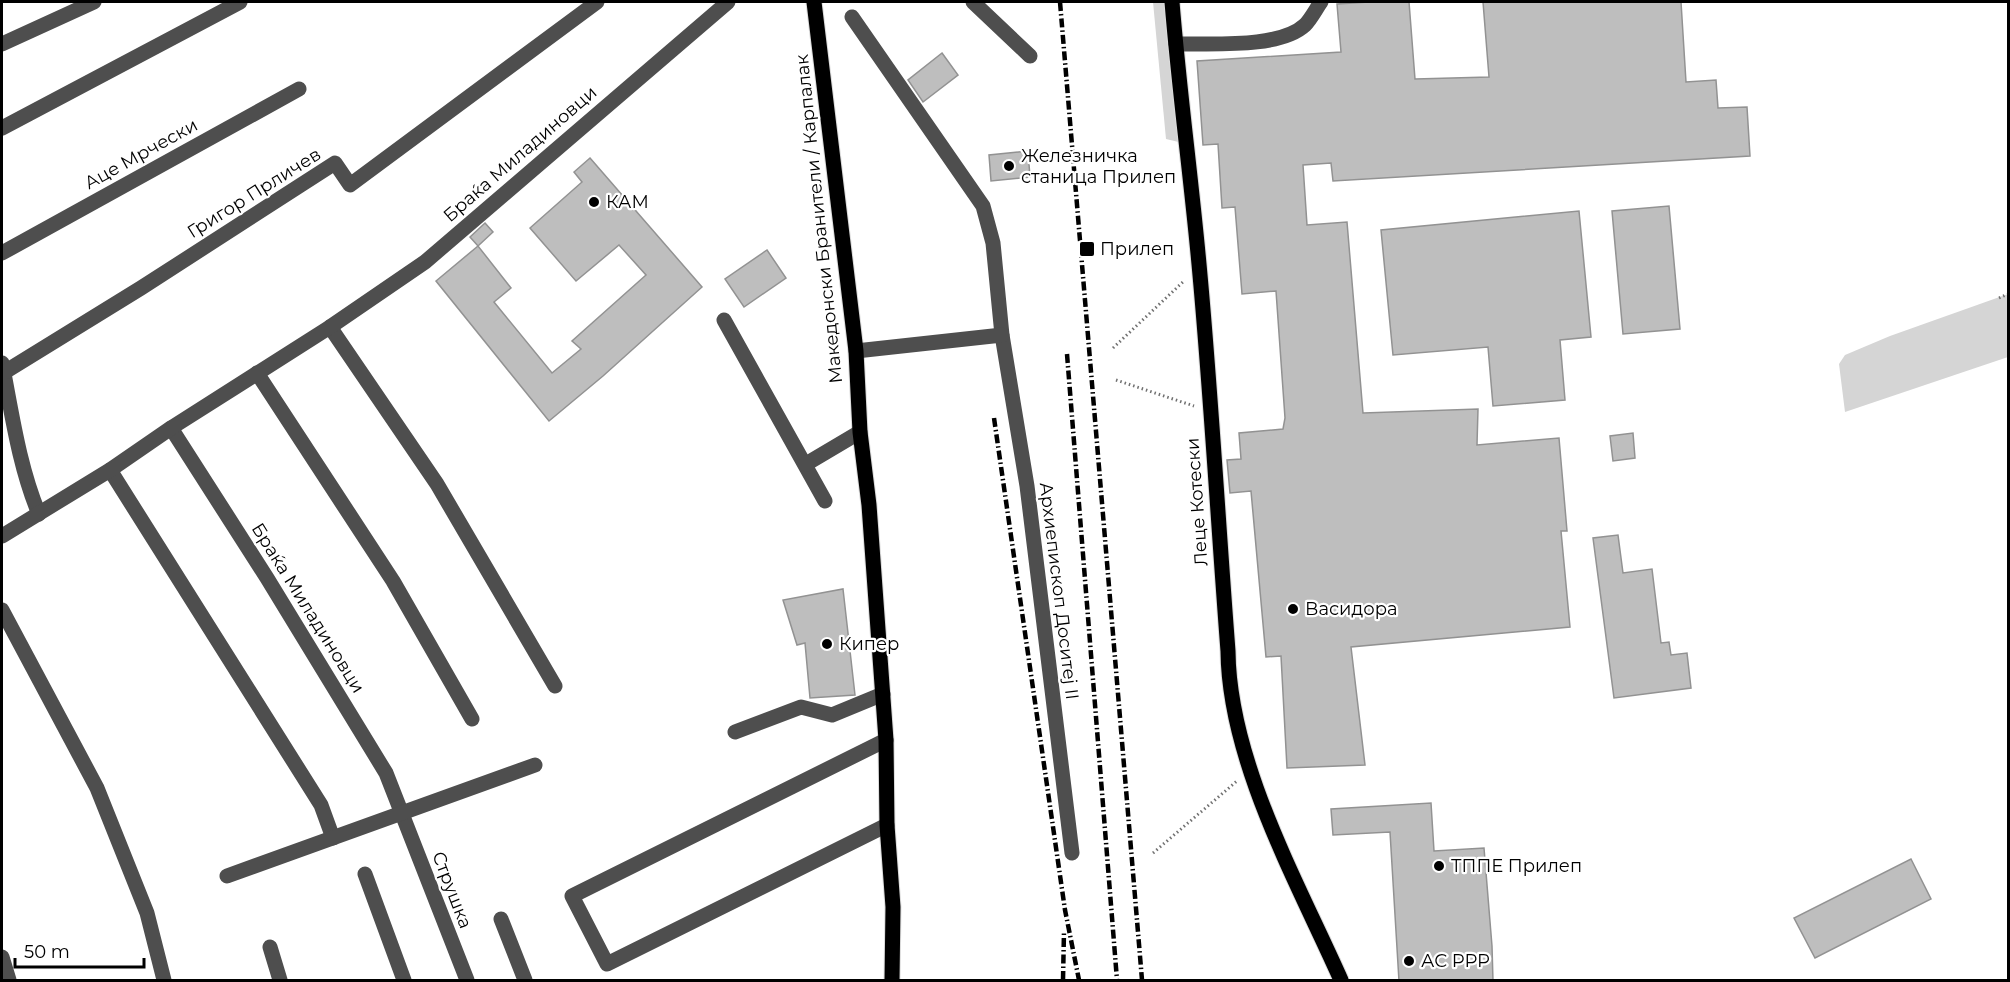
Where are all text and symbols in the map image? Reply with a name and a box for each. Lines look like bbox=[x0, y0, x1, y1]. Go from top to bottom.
street label: Македонски Бранители / Карпалак bbox=[791, 53, 847, 385]
street label: Браќа Миладиновци bbox=[439, 81, 601, 227]
street label: Аце Мрчески bbox=[81, 114, 201, 194]
street label: Григор Прличев bbox=[183, 143, 325, 243]
place label: Железничка станица Прилеп bbox=[1021, 145, 1176, 188]
marker: Железничка станица Прилеп bbox=[1002, 159, 1016, 173]
place label: КАМ bbox=[606, 191, 649, 213]
marker: КАМ bbox=[587, 195, 601, 209]
place label: Прилеп bbox=[1100, 238, 1174, 260]
marker: Прилеп bbox=[1078, 240, 1096, 258]
street label: Леце Котески bbox=[1182, 437, 1212, 567]
street label: Архиепископ Доситеј II bbox=[1035, 481, 1083, 701]
street label: Браќа Миладиновци bbox=[247, 519, 369, 697]
place label: Васидора bbox=[1305, 598, 1397, 620]
marker: Васидора bbox=[1286, 602, 1300, 616]
place label: Кипер bbox=[839, 633, 899, 655]
marker: Кипер bbox=[820, 637, 834, 651]
street label: Струшка bbox=[427, 848, 477, 932]
place label: ТППЕ Прилеп bbox=[1451, 855, 1582, 877]
marker: ТППЕ Прилеп bbox=[1432, 859, 1446, 873]
scale bar bbox=[15, 931, 144, 969]
text: 50 m bbox=[24, 941, 70, 963]
place label: АС РРР bbox=[1421, 950, 1490, 972]
marker: АС РРР bbox=[1402, 954, 1416, 968]

